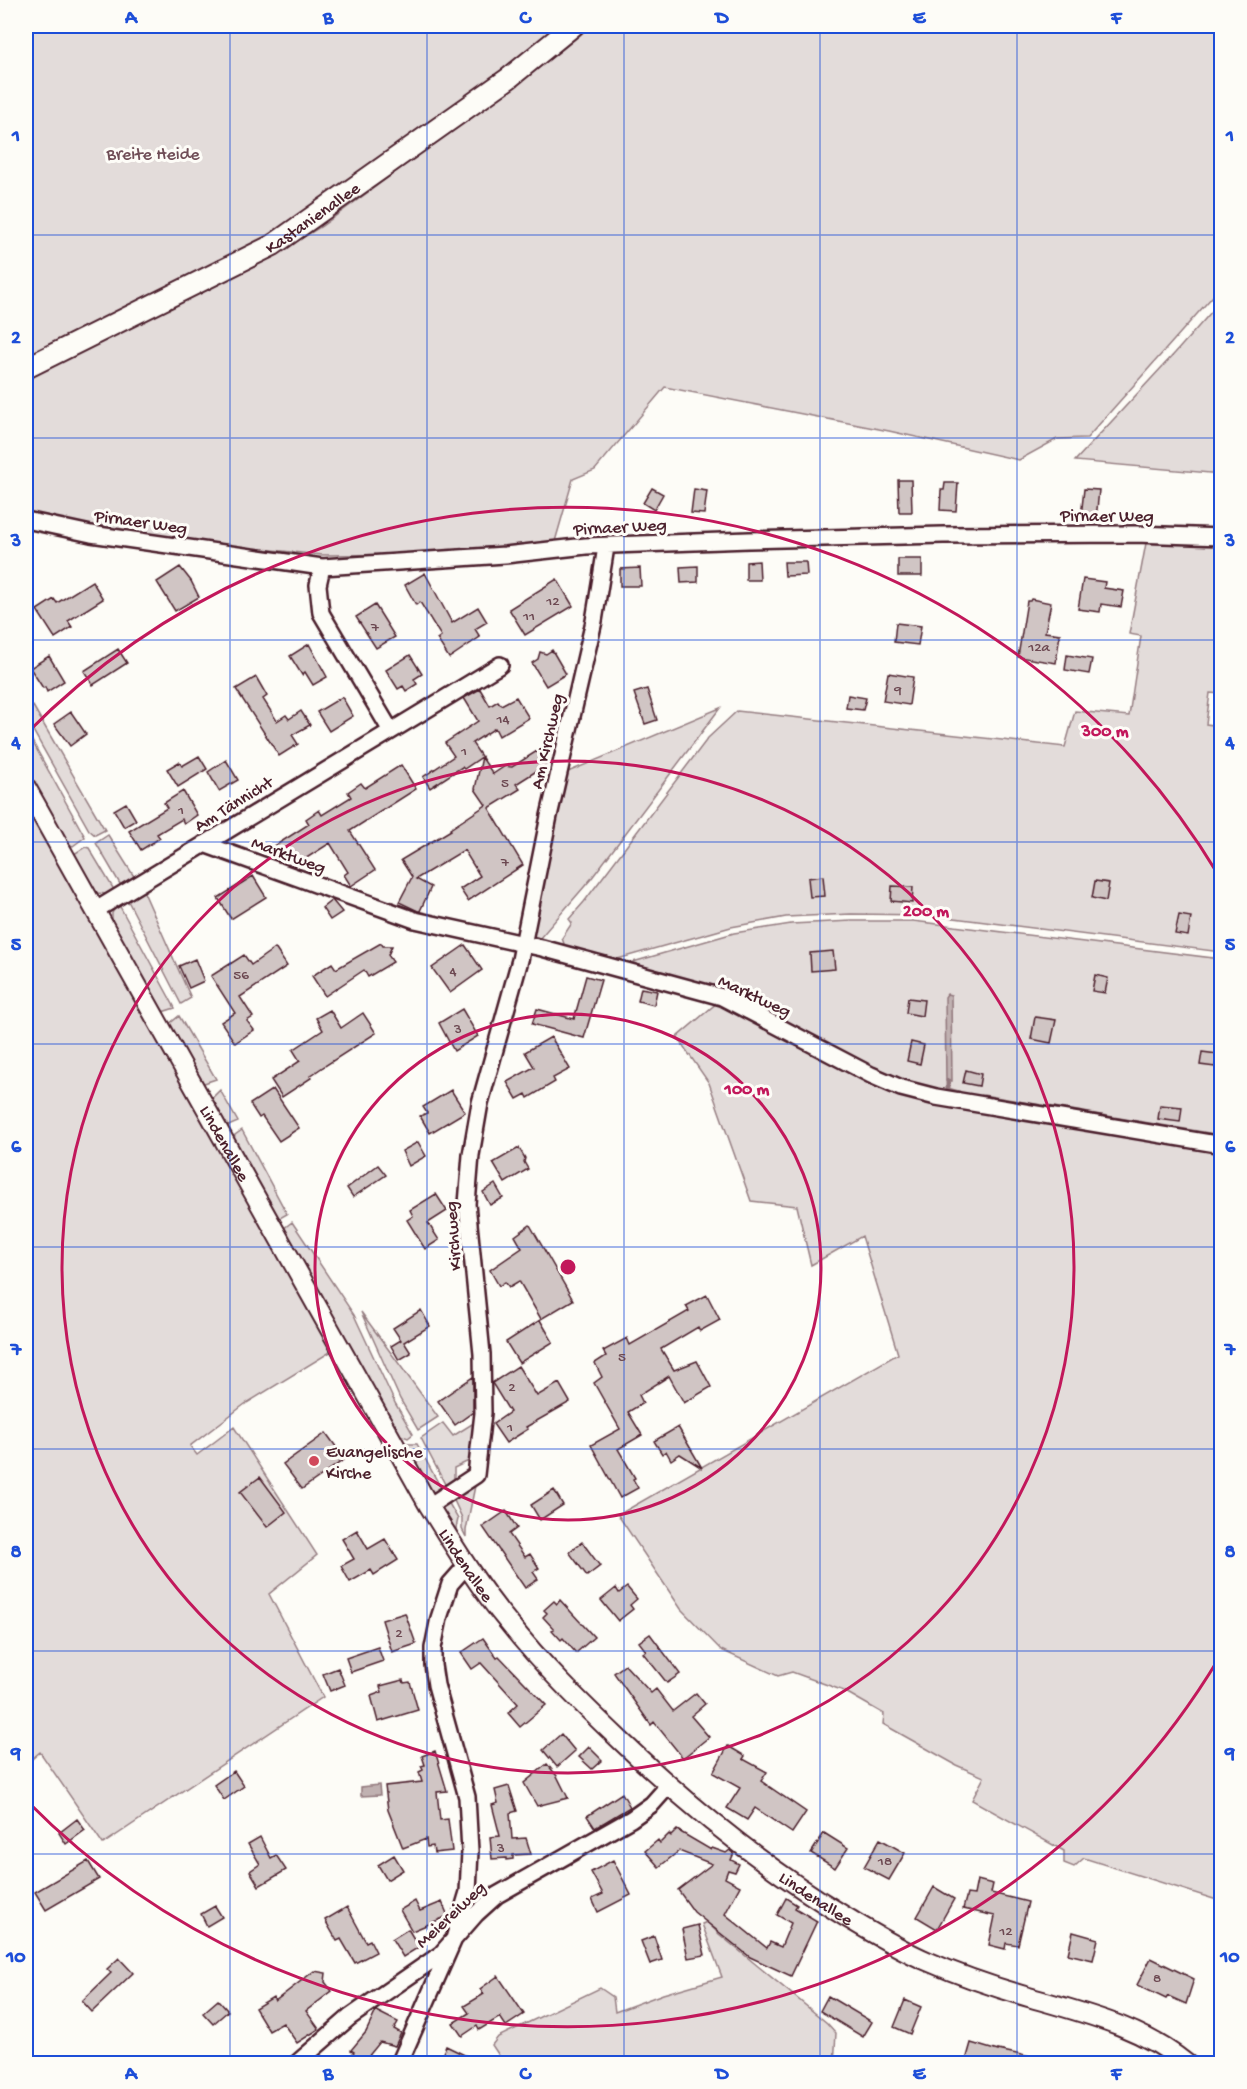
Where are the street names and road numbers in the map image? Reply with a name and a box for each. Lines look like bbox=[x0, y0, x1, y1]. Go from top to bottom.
street label: Kastanienallee bbox=[263, 178, 366, 260]
street label: Pirnaer Weg bbox=[92, 506, 188, 540]
street label: Pirnaer Weg bbox=[1059, 507, 1154, 528]
street label: Pirnaer Weg bbox=[572, 516, 667, 541]
street label: Am Kirchweg bbox=[527, 692, 570, 791]
street label: Am Tännicht bbox=[191, 772, 279, 838]
street label: Marktweg bbox=[248, 833, 328, 880]
street label: Marktweg bbox=[714, 971, 794, 1023]
street label: Lindenallee bbox=[194, 1102, 253, 1187]
street label: Kirchweg bbox=[442, 1200, 467, 1271]
street label: Lindenallee bbox=[433, 1525, 497, 1608]
street label: Lindenallee bbox=[774, 1868, 857, 1932]
street label: Meiereiweg bbox=[412, 1878, 491, 1954]

